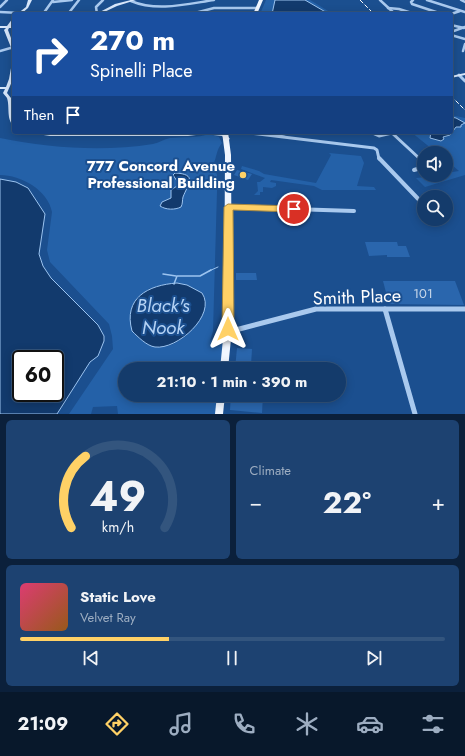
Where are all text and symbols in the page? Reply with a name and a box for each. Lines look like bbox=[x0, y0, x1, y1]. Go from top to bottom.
text: 270 m bbox=[90, 20, 175, 61]
icon: right bbox=[24, 28, 76, 80]
text: Spinelli Place bbox=[90, 58, 192, 84]
text: Then bbox=[24, 104, 54, 126]
icon: arrive bbox=[62, 104, 84, 126]
map controls bbox=[417, 146, 453, 226]
button: sound bbox=[417, 146, 453, 182]
place label: 777 Concord Avenue Professional Building bbox=[87, 155, 235, 194]
marker: 777 Concord Avenue Professional Building bbox=[238, 170, 248, 180]
button: search bbox=[417, 190, 453, 226]
pin bbox=[277, 192, 311, 226]
icon: arrive bbox=[283, 198, 305, 220]
street label: Smith Place bbox=[312, 282, 402, 312]
house number: 101 bbox=[413, 284, 433, 303]
water label: Black's Nook bbox=[137, 292, 190, 341]
position arrow bbox=[207, 308, 249, 350]
speed limit sign: 60 bbox=[12, 350, 64, 402]
text: 21:10 · 1 min · 390 m bbox=[157, 371, 307, 393]
text: Climate bbox=[250, 461, 291, 480]
text: 49 bbox=[89, 465, 146, 526]
text: 22° bbox=[323, 481, 371, 524]
text: − bbox=[250, 486, 262, 518]
text: + bbox=[431, 486, 445, 518]
text: km/h bbox=[102, 516, 134, 536]
text: Static Love bbox=[80, 586, 156, 608]
text: Velvet Ray bbox=[80, 608, 136, 627]
icon: previous bbox=[80, 647, 102, 669]
icon: pause bbox=[221, 647, 243, 669]
icon: next bbox=[363, 647, 385, 669]
icon: directions bbox=[103, 710, 131, 738]
icon: music bbox=[167, 710, 195, 738]
icon: phone bbox=[230, 710, 258, 738]
icon: climate bbox=[293, 710, 321, 738]
icon: car bbox=[356, 710, 384, 738]
icon: filters bbox=[419, 710, 447, 738]
text: 21:09 bbox=[18, 711, 68, 737]

